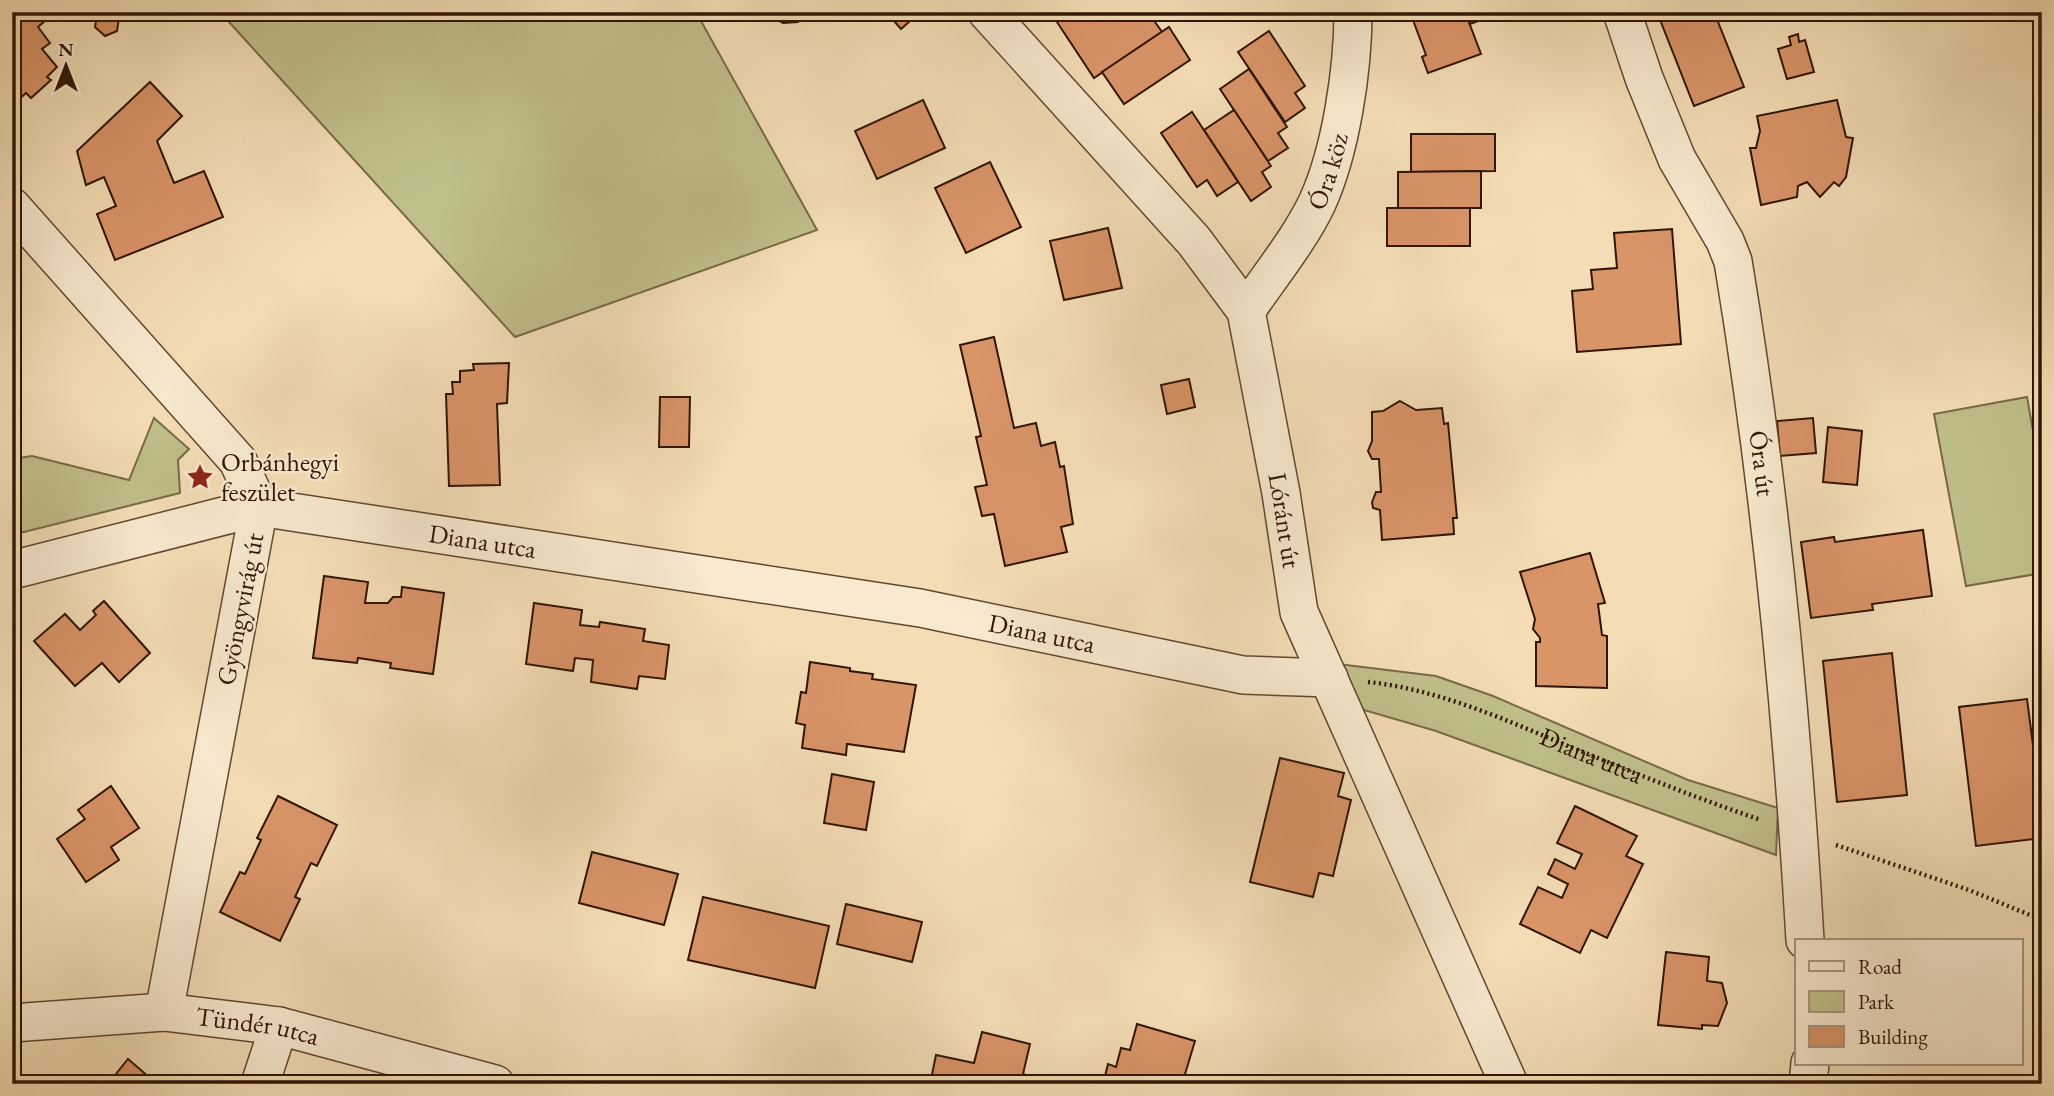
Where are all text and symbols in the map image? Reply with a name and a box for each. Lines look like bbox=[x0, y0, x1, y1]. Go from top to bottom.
north arrow bbox=[32, 32, 102, 102]
text: N bbox=[58, 37, 74, 62]
street label: Óra köz bbox=[1299, 130, 1356, 215]
street label: Óra út bbox=[1741, 428, 1783, 498]
place label: Orbánhegyi feszület bbox=[221, 445, 339, 509]
place icon: Orbánhegyi feszület bbox=[185, 462, 215, 492]
street label: Lóránt út bbox=[1260, 470, 1309, 571]
street label: Diana utca bbox=[426, 516, 539, 566]
street label: Gyöngyvirág út bbox=[209, 530, 271, 688]
street label: Diana utca bbox=[985, 606, 1099, 661]
street label: Diana utca bbox=[1535, 719, 1648, 792]
legend bbox=[1795, 939, 2022, 1064]
text: Road bbox=[1858, 953, 1902, 980]
text: Park bbox=[1858, 988, 1895, 1015]
street label: Tündér utca bbox=[194, 999, 324, 1053]
text: Building bbox=[1858, 1023, 1928, 1050]

